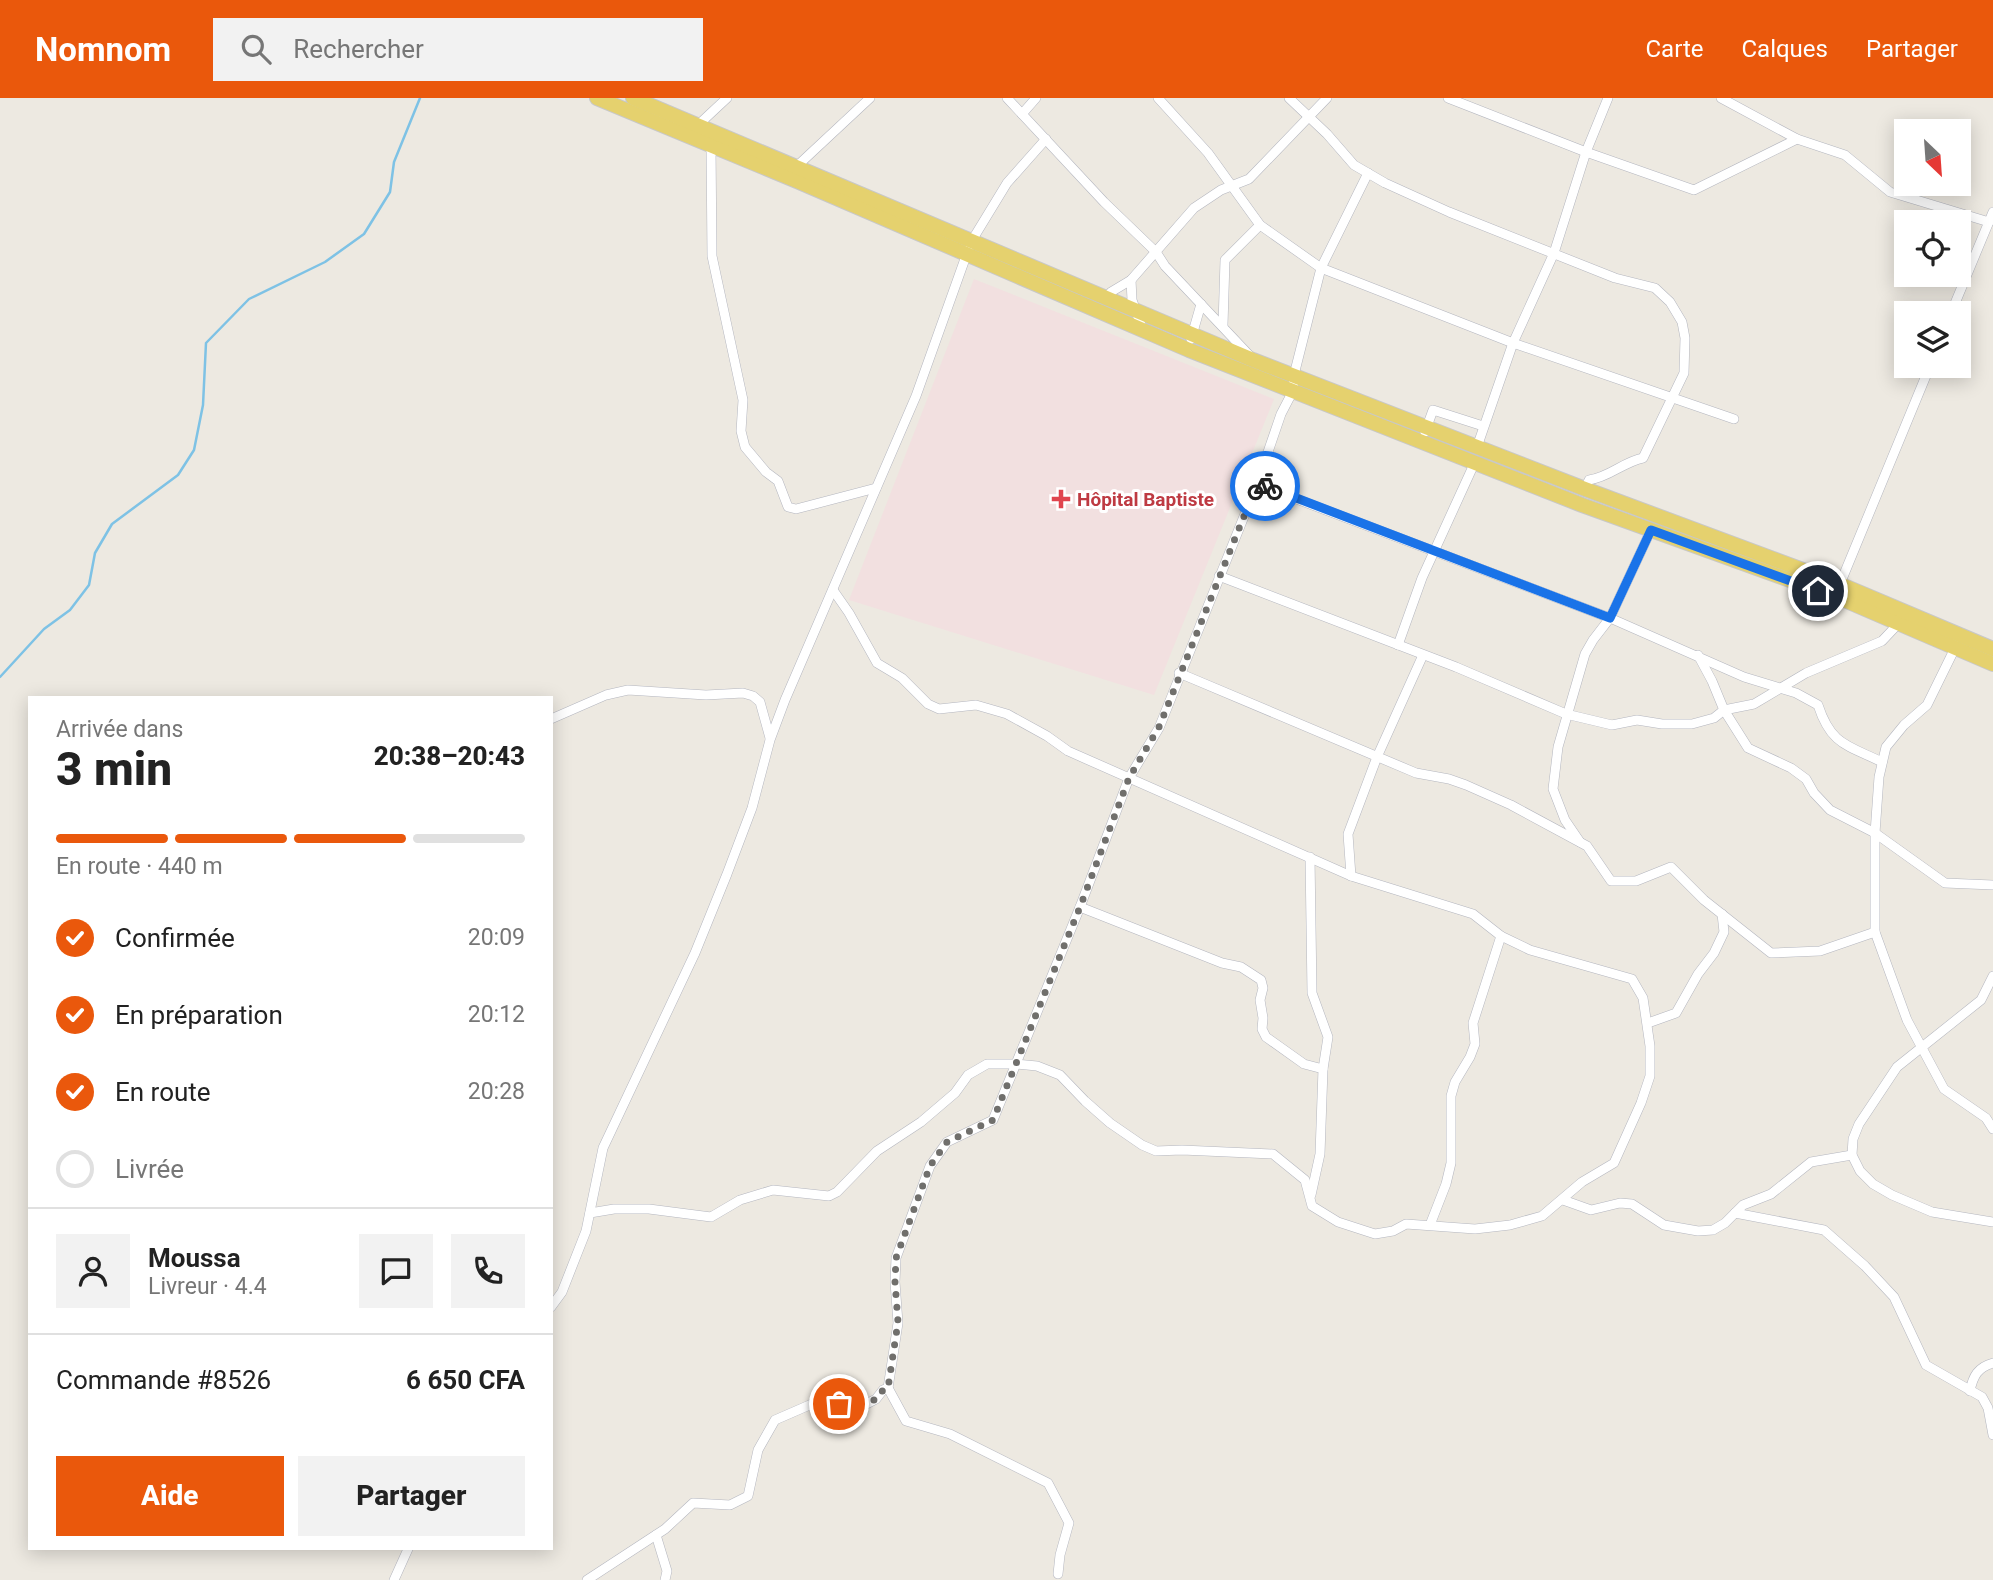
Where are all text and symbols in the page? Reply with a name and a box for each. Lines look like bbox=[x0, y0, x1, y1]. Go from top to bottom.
search box bbox=[213, 18, 703, 81]
text: Nomnom bbox=[35, 30, 171, 69]
icon: search bbox=[237, 30, 275, 68]
text: Rechercher bbox=[293, 34, 424, 64]
text: Carte bbox=[1645, 35, 1703, 63]
text: Calques bbox=[1741, 35, 1828, 63]
text: Partager bbox=[1866, 35, 1958, 63]
north arrow bbox=[1894, 119, 1970, 196]
map controls bbox=[1894, 119, 1971, 378]
button: locate bbox=[1894, 210, 1971, 287]
button: layers bbox=[1894, 301, 1971, 378]
courier bbox=[1230, 451, 1300, 521]
icon: bike bbox=[1246, 467, 1284, 505]
place label: Hôpital Baptiste bbox=[1077, 488, 1214, 511]
marker: Hôpital Baptiste bbox=[1051, 489, 1071, 509]
pin bbox=[1788, 561, 1848, 621]
icon: home bbox=[1799, 572, 1837, 610]
text: Arrivée dans bbox=[56, 716, 183, 743]
text: 20:38–20:43 bbox=[374, 741, 525, 771]
text: 3 min bbox=[56, 742, 172, 796]
text: En route · 440 m bbox=[56, 853, 223, 880]
icon: check bbox=[56, 919, 94, 957]
text: Confirmée bbox=[115, 923, 235, 953]
text: 20:09 bbox=[468, 924, 525, 951]
icon: check bbox=[56, 996, 94, 1034]
text: En préparation bbox=[115, 1000, 283, 1030]
text: 20:12 bbox=[468, 1001, 525, 1028]
icon: check bbox=[56, 1073, 94, 1111]
text: En route bbox=[115, 1077, 211, 1107]
text: 20:28 bbox=[468, 1078, 525, 1105]
text: Livrée bbox=[115, 1154, 184, 1184]
button: person bbox=[56, 1234, 130, 1308]
button: chat bbox=[359, 1234, 433, 1308]
button: phone bbox=[451, 1234, 525, 1308]
text: Moussa bbox=[148, 1243, 241, 1273]
text: Livreur · 4.4 bbox=[148, 1273, 267, 1300]
text: Commande #8526 bbox=[56, 1365, 271, 1395]
text: 6 650 CFA bbox=[406, 1365, 525, 1395]
pin bbox=[809, 1374, 869, 1434]
icon: bag bbox=[820, 1385, 858, 1423]
button: Aide bbox=[56, 1456, 284, 1536]
button: Partager bbox=[298, 1456, 525, 1536]

